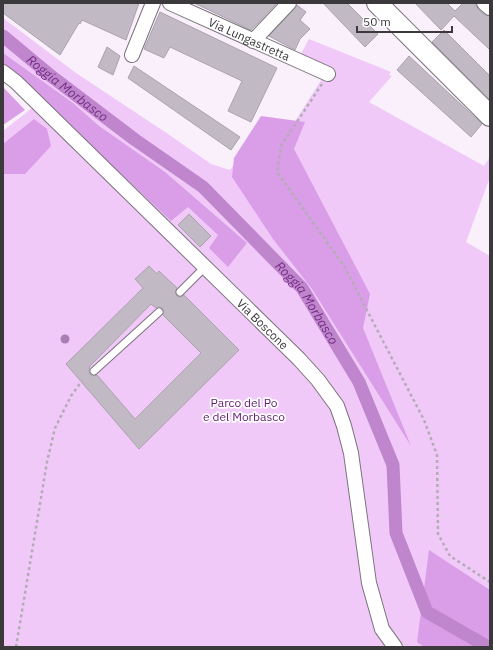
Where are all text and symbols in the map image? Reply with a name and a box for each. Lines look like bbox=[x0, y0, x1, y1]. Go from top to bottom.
scale bar bbox=[357, 8, 452, 34]
street label: Via Lungastretta bbox=[206, 14, 293, 64]
text: 50 m bbox=[363, 14, 391, 29]
water label: Roggia Morbasco bbox=[23, 51, 112, 125]
water label: Roggia Morbasco bbox=[272, 257, 343, 347]
street label: Via Boscone bbox=[234, 295, 292, 353]
park label: Parco del Po e del Morbasco bbox=[203, 395, 285, 424]

